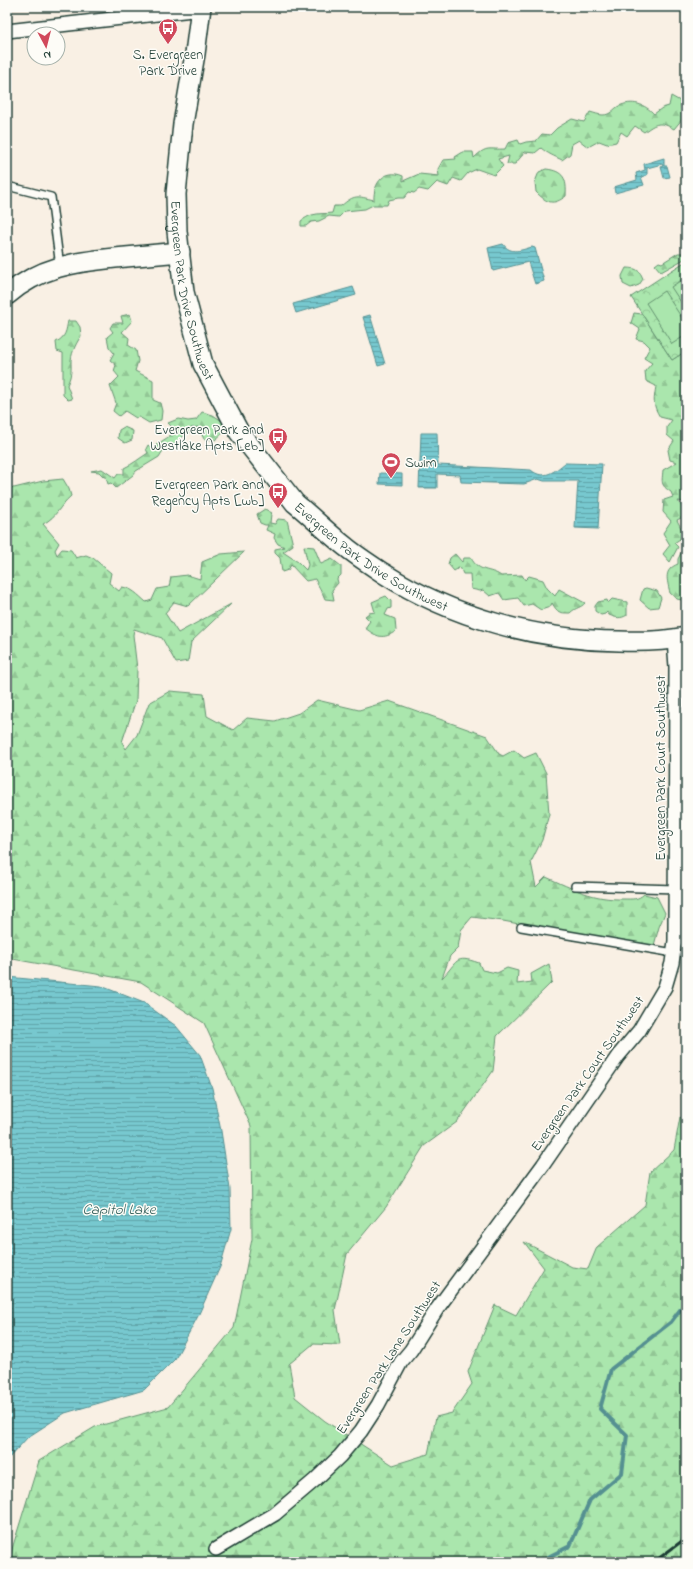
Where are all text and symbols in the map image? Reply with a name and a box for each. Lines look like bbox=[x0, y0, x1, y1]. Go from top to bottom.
bus stop icon: S. Evergreen Park Drive bbox=[157, 17, 179, 45]
north arrow bbox=[26, 26, 66, 66]
place label: S. Evergreen Park Drive bbox=[133, 45, 203, 82]
text: N bbox=[42, 47, 52, 63]
street label: Evergreen Park Drive Southwest bbox=[164, 200, 219, 385]
place label: Evergreen Park and Westlake Apts [eb] bbox=[150, 420, 264, 457]
bus stop icon: Evergreen Park and Westlake Apts [eb] bbox=[267, 426, 289, 454]
sports icon: Swim bbox=[380, 451, 402, 479]
place label: Swim bbox=[405, 453, 437, 474]
place label: Evergreen Park and Regency Apts [wb] bbox=[151, 475, 264, 513]
bus stop icon: Evergreen Park and Regency Apts [wb] bbox=[267, 481, 289, 509]
street label: Evergreen Park Drive Southwest bbox=[289, 498, 451, 618]
street label: Evergreen Park Court Southwest bbox=[651, 675, 673, 861]
street label: Evergreen Park Court Southwest bbox=[526, 992, 651, 1156]
water label: Capitol Lake bbox=[83, 1199, 157, 1221]
street label: Evergreen Park Lane Southwest bbox=[332, 1277, 448, 1439]

